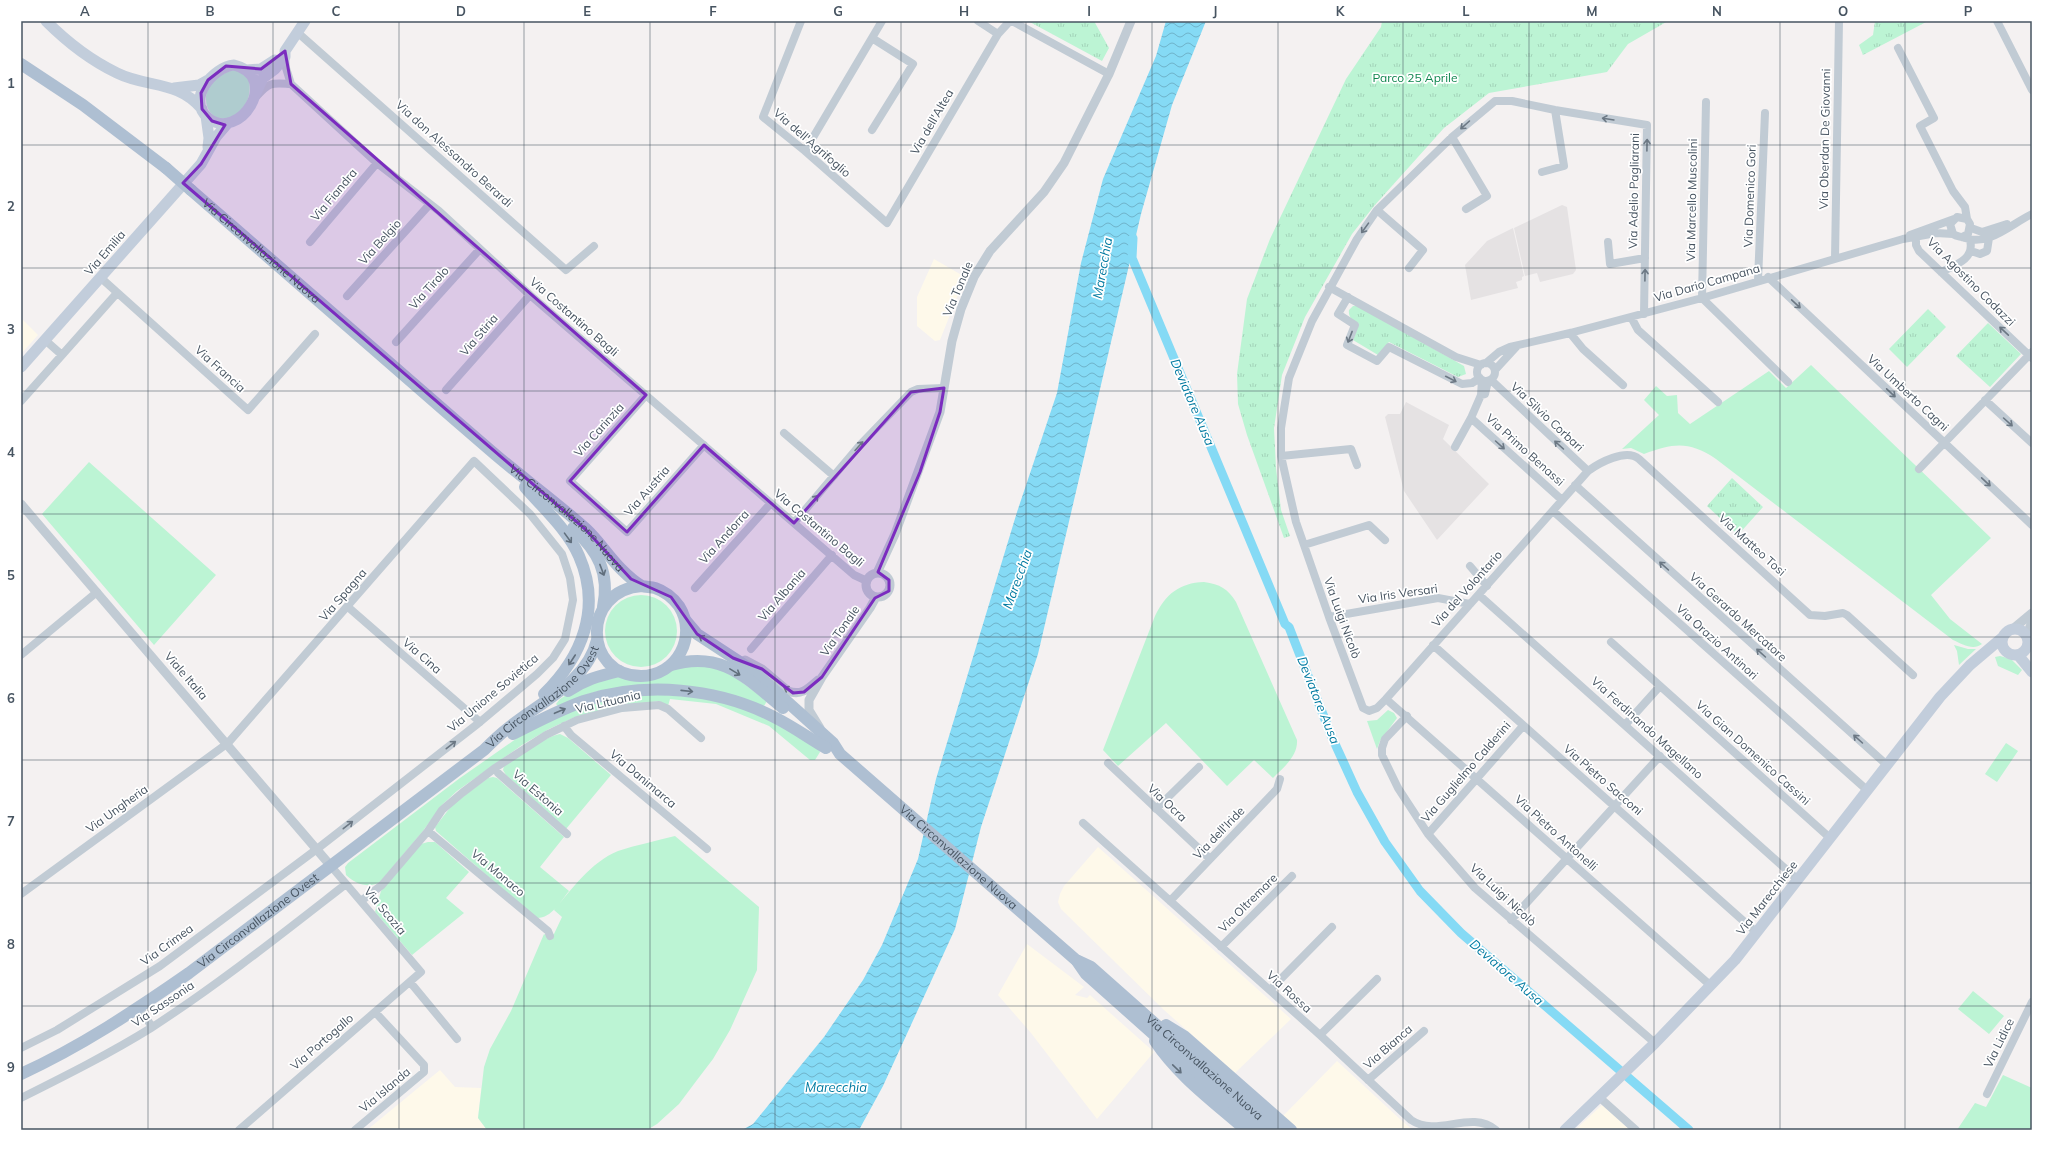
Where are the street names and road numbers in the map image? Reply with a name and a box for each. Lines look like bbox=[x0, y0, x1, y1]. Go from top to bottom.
street label: Via Oberdan De Giovanni bbox=[1816, 68, 1833, 210]
street label: Via dell'Altea bbox=[907, 86, 956, 157]
street label: Via don Alessandro Berardi bbox=[393, 97, 516, 210]
street label: Via dell'Agrifoglio bbox=[771, 105, 854, 180]
street label: Via Adelio Pagliarani bbox=[1625, 133, 1642, 249]
street label: Via Marcello Muscolini bbox=[1683, 138, 1700, 262]
street label: Via Domenico Gori bbox=[1740, 144, 1759, 248]
street label: Via Fiandra bbox=[307, 165, 360, 224]
street label: Via Circonvallazione Nuova bbox=[199, 195, 324, 306]
street label: Via Belgio bbox=[355, 216, 404, 268]
street label: Via Emilia bbox=[81, 227, 128, 278]
street label: Via Agostino Codazzi bbox=[1924, 234, 2019, 329]
street label: Via Tonale bbox=[939, 259, 976, 319]
street label: Via Dario Campana bbox=[1652, 260, 1761, 305]
street label: Via Tirolo bbox=[405, 263, 452, 312]
street label: Via Costantino Bagli bbox=[527, 274, 622, 359]
street label: Via Stiria bbox=[456, 311, 501, 359]
street label: Via Francia bbox=[192, 342, 249, 395]
street label: Via Umberto Cagni bbox=[1865, 351, 1952, 434]
street label: Via Silvio Corbari bbox=[1508, 379, 1587, 454]
street label: Via Carinzia bbox=[571, 400, 627, 460]
street label: Via Primo Benassi bbox=[1483, 410, 1568, 489]
street label: Via Circonvallazione Nuova bbox=[506, 461, 628, 575]
street label: Via Austria bbox=[621, 462, 673, 519]
street label: Via Costantino Bagli bbox=[771, 486, 867, 570]
street label: Via Andorra bbox=[696, 507, 752, 567]
street label: Via Matteo Tosi bbox=[1715, 510, 1789, 579]
street label: Via del Volontario bbox=[1428, 547, 1505, 630]
street label: Via Spagna bbox=[316, 565, 370, 624]
street label: Via Albania bbox=[755, 565, 809, 624]
street label: Via Gerardo Mercatore bbox=[1687, 569, 1790, 664]
street label: Via Luigi Nicolò bbox=[1321, 575, 1364, 661]
street label: Via Iris Versari bbox=[1357, 581, 1439, 606]
street label: Via Orazio Antinori bbox=[1673, 601, 1762, 683]
street label: Via Tonale bbox=[817, 603, 862, 659]
street label: Via Cina bbox=[400, 635, 445, 677]
street label: Via Circonvallazione Ovest bbox=[483, 644, 602, 751]
street label: Viale Italia bbox=[162, 649, 211, 703]
street label: Via Unione Sovietica bbox=[444, 650, 541, 735]
street label: Via Ferdinando Magellano bbox=[1588, 673, 1707, 782]
street label: Via Lituania bbox=[574, 687, 642, 716]
street label: Via Gian Domenico Cassini bbox=[1693, 697, 1814, 808]
street label: Via Guglielmo Calderini bbox=[1418, 718, 1514, 825]
street label: Via Pietro Sacconi bbox=[1561, 741, 1646, 818]
street label: Via Danimarca bbox=[607, 746, 680, 811]
street label: Via Estonia bbox=[510, 766, 567, 819]
street label: Via Ungheria bbox=[83, 781, 150, 836]
street label: Via Ocra bbox=[1145, 781, 1190, 825]
street label: Via Pietro Antonelli bbox=[1512, 792, 1601, 874]
street label: Via Circonvallazione Nuova bbox=[897, 801, 1021, 913]
street label: Via dell'Iride bbox=[1190, 803, 1248, 862]
street label: Via Monaco bbox=[468, 846, 528, 900]
street label: Via Marecchiese bbox=[1733, 857, 1800, 938]
street label: Via Luigi Nicolò bbox=[1467, 860, 1540, 929]
street label: Via Circonvallazione Ovest bbox=[194, 870, 321, 971]
street label: Via Oltremare bbox=[1215, 870, 1280, 935]
street label: Via Scozia bbox=[361, 884, 410, 938]
street label: Via Crimea bbox=[138, 921, 196, 969]
street label: Via Rossa bbox=[1264, 967, 1315, 1016]
street label: Via Sassonia bbox=[129, 977, 197, 1030]
street label: Via Portogallo bbox=[287, 1010, 356, 1073]
street label: Via Circonvallazione Nuova bbox=[1143, 1011, 1266, 1123]
street label: Via Lidice bbox=[1980, 1016, 2017, 1070]
street label: Via Bianca bbox=[1360, 1021, 1415, 1072]
street label: Via Islanda bbox=[356, 1064, 413, 1115]

